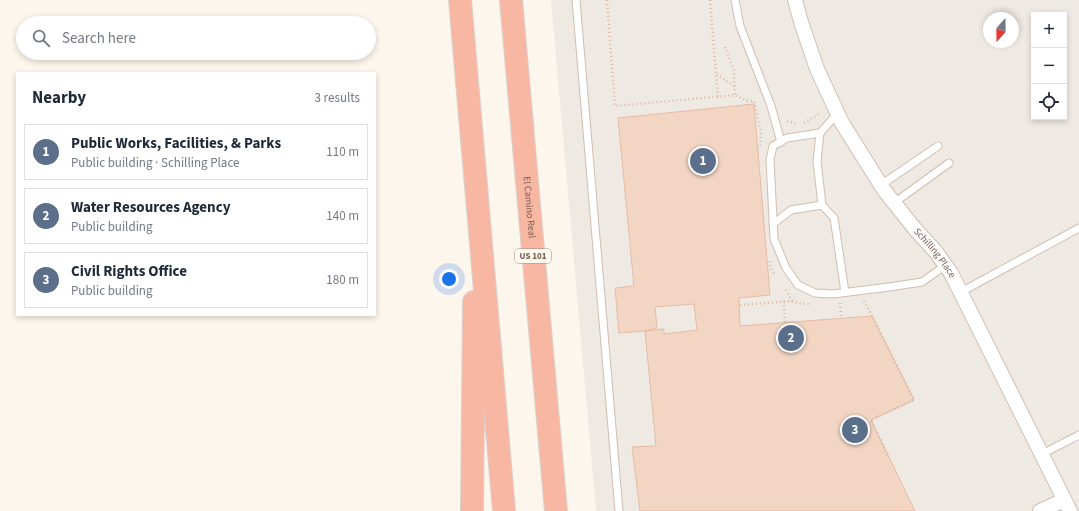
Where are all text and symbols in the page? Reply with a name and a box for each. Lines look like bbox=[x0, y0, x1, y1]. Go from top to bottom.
north arrow bbox=[983, 12, 1019, 48]
map controls bbox=[1031, 12, 1067, 120]
button: + bbox=[1031, 12, 1067, 48]
search box bbox=[16, 16, 376, 60]
icon: search bbox=[30, 27, 52, 49]
text: Search here bbox=[62, 28, 136, 49]
button: − bbox=[1031, 48, 1067, 84]
button: locate bbox=[1031, 84, 1067, 120]
text: Nearby bbox=[32, 86, 86, 110]
text: 3 results bbox=[315, 89, 360, 107]
text: Public Works, Facilities, & Parks bbox=[71, 133, 281, 154]
text: 1 bbox=[43, 143, 49, 161]
text: 110 m bbox=[326, 143, 359, 161]
pin: 1 bbox=[690, 146, 716, 176]
text: Public building · Schilling Place bbox=[71, 154, 240, 172]
street label: El Camino Real bbox=[520, 176, 539, 239]
text: Water Resources Agency bbox=[71, 197, 231, 218]
text: 2 bbox=[43, 207, 49, 225]
text: 140 m bbox=[326, 207, 359, 225]
text: Public building bbox=[71, 218, 153, 236]
street label: Schilling Place bbox=[910, 225, 959, 280]
road number: US 101 bbox=[515, 249, 551, 263]
text: Civil Rights Office bbox=[71, 261, 187, 282]
your location bbox=[439, 269, 459, 289]
text: 3 bbox=[43, 271, 49, 289]
text: 180 m bbox=[326, 271, 359, 289]
text: Public building bbox=[71, 282, 153, 300]
pin: 2 bbox=[778, 323, 804, 353]
pin: 3 bbox=[842, 415, 868, 445]

